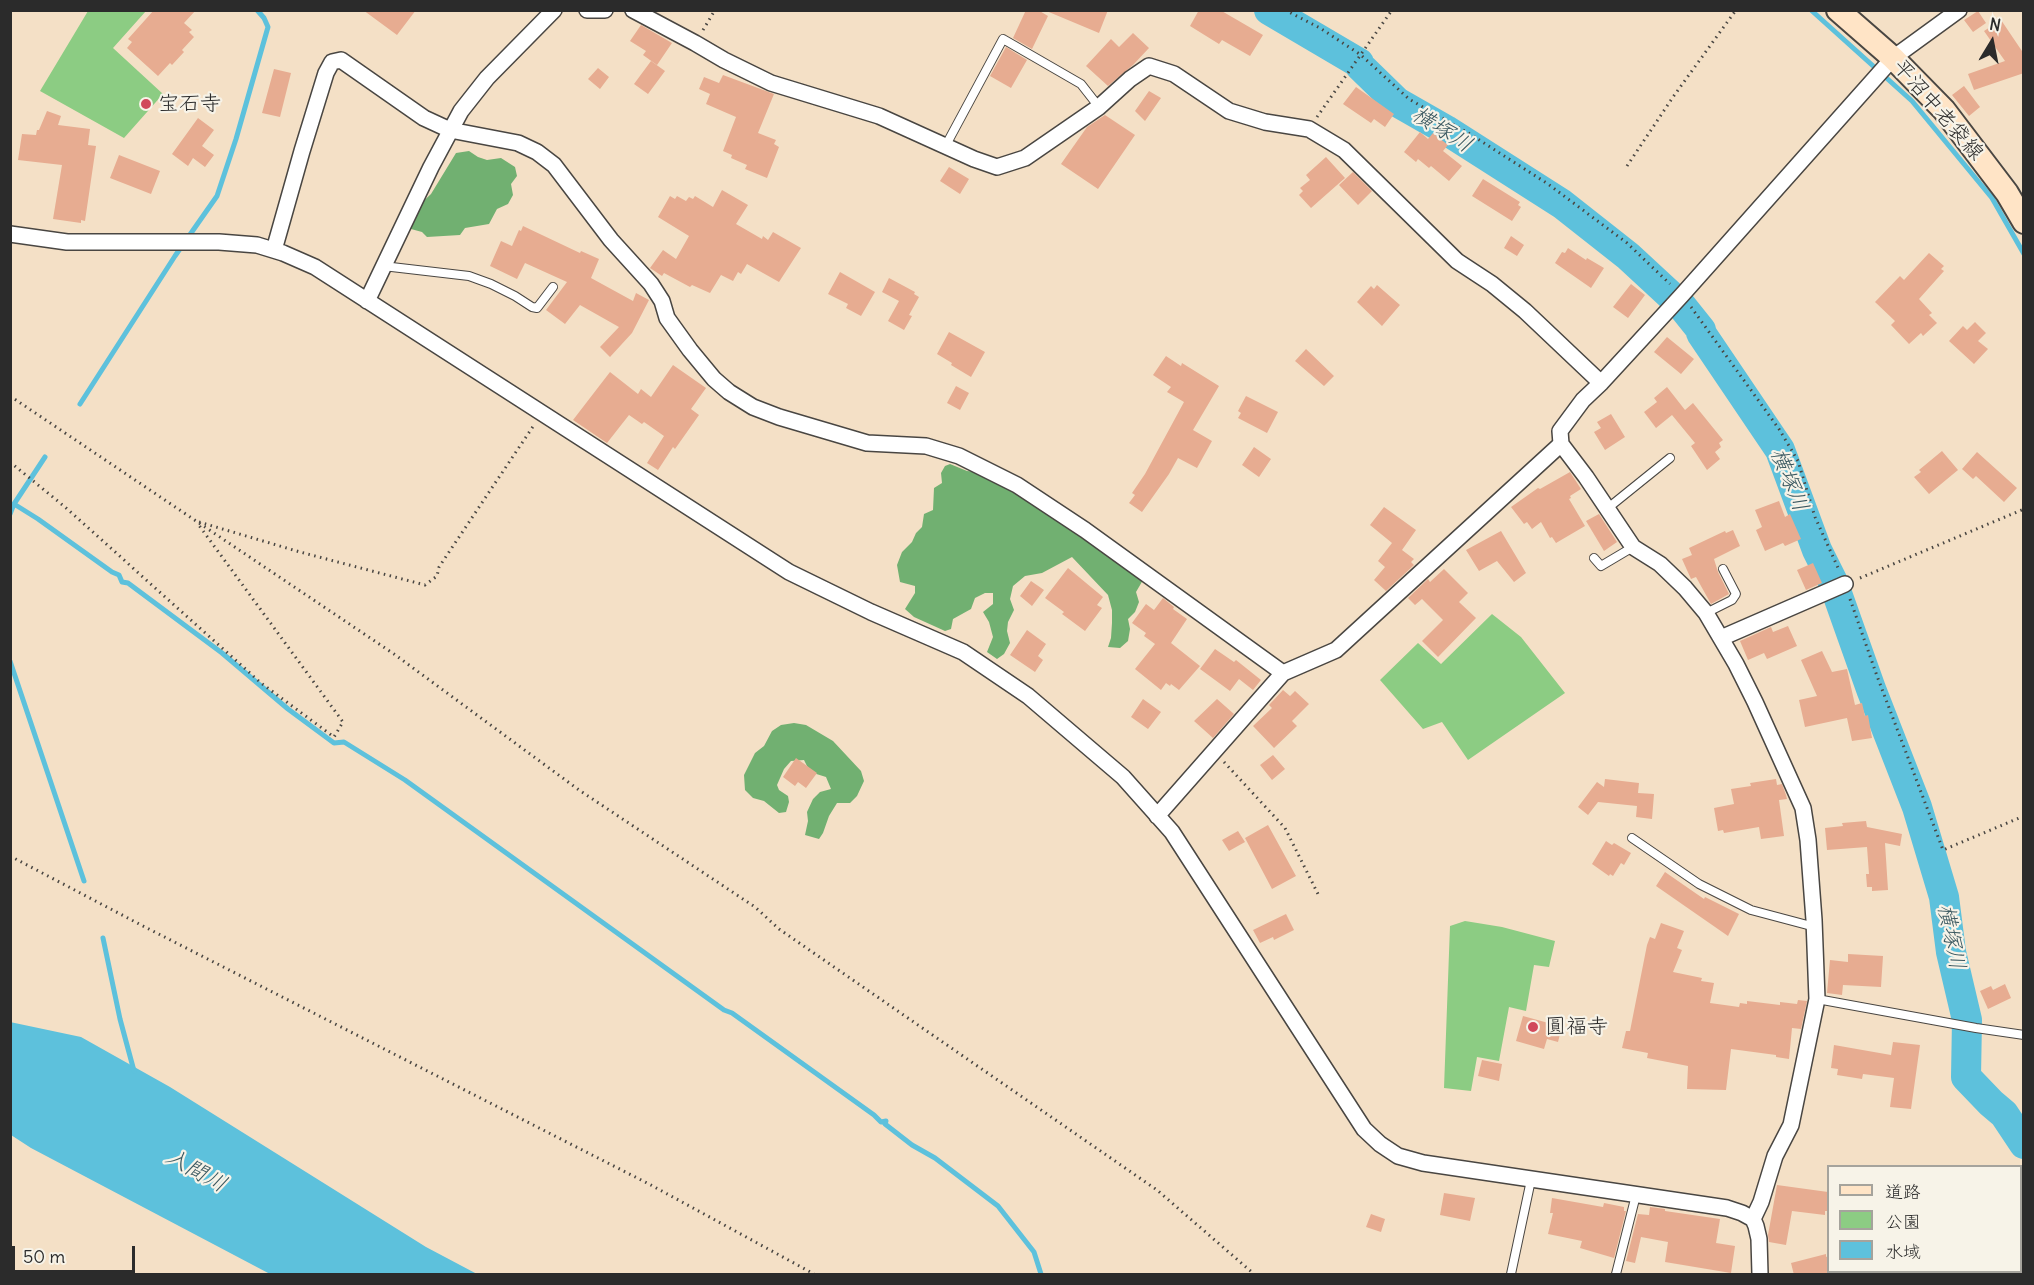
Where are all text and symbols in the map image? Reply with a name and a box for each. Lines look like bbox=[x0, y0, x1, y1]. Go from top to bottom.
north arrow bbox=[1962, 12, 2022, 72]
text: N bbox=[1988, 13, 2002, 35]
street label: 平沼中老袋線 bbox=[1887, 54, 1989, 166]
place label: 宝石寺 bbox=[158, 91, 221, 117]
marker: 宝石寺 bbox=[139, 97, 153, 111]
water label: 横塚川 bbox=[1407, 101, 1477, 159]
water label: 横塚川 bbox=[1764, 444, 1814, 516]
water label: 横塚川 bbox=[1932, 902, 1970, 972]
place label: 圓福寺 bbox=[1545, 1014, 1608, 1040]
marker: 圓福寺 bbox=[1526, 1020, 1540, 1034]
water label: 入間川 bbox=[161, 1143, 231, 1199]
legend bbox=[1827, 1165, 2022, 1273]
text: 道路 bbox=[1885, 1180, 1921, 1203]
text: 公園 bbox=[1885, 1210, 1921, 1233]
scale bar bbox=[15, 1234, 138, 1272]
text: 水域 bbox=[1885, 1240, 1921, 1263]
text: 50 m bbox=[23, 1245, 65, 1268]

